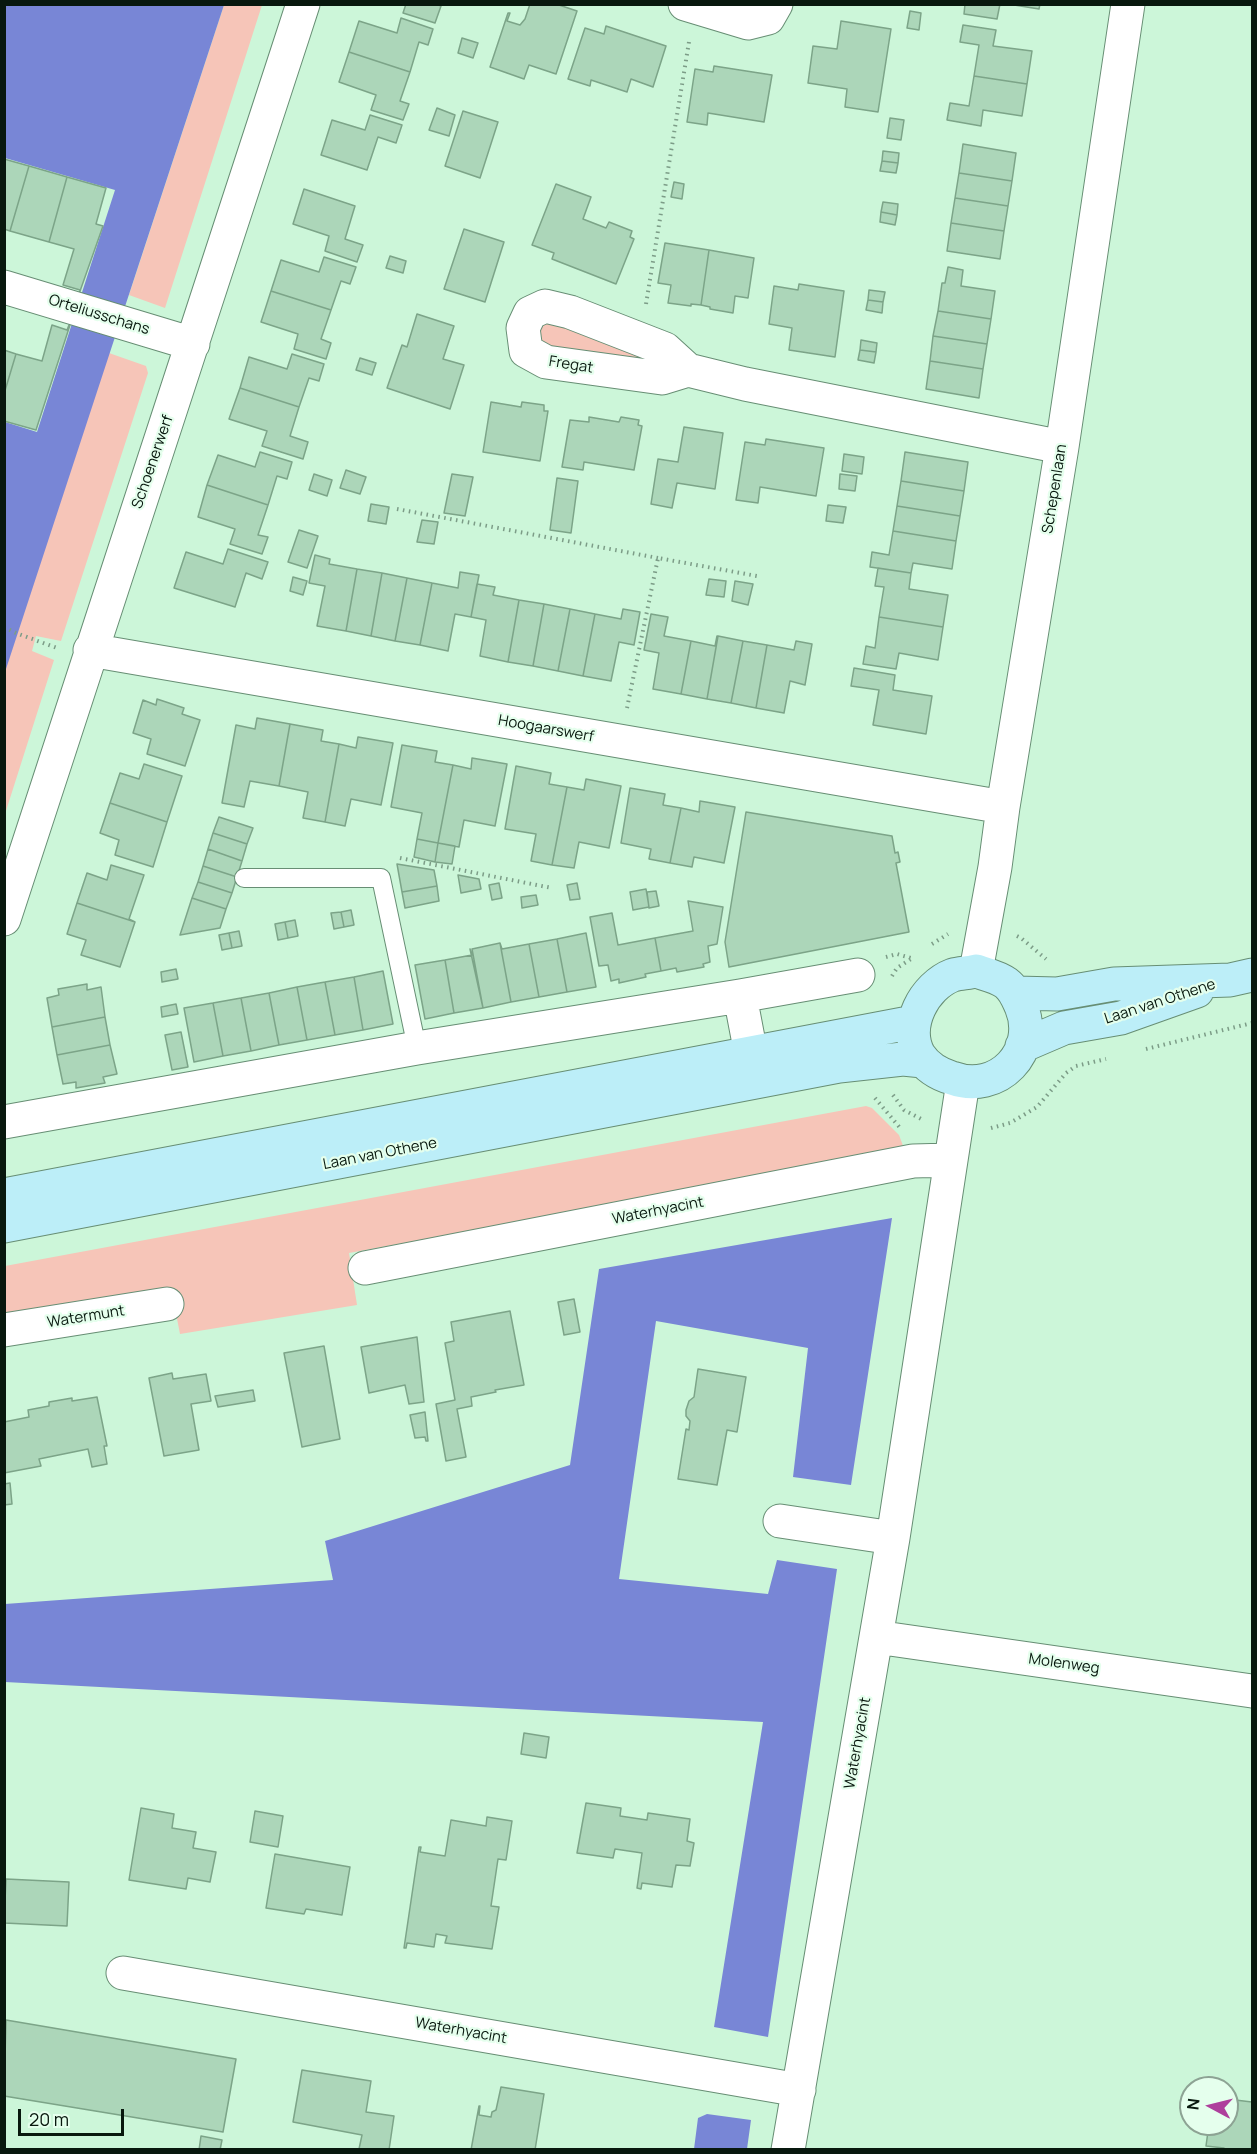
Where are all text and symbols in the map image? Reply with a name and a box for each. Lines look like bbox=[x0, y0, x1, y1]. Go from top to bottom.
street label: Orteliusschans bbox=[46, 291, 152, 339]
street label: Fregat bbox=[547, 353, 595, 377]
street label: Schoenerwerf bbox=[129, 413, 177, 511]
street label: Schepenlaan bbox=[1039, 443, 1071, 535]
street label: Hoogaarswerf bbox=[497, 712, 595, 746]
street label: Laan van Othene bbox=[1102, 976, 1218, 1028]
street label: Laan van Othene bbox=[322, 1134, 438, 1174]
street label: Waterhyacint bbox=[611, 1193, 705, 1229]
street label: Watermunt bbox=[46, 1302, 126, 1332]
street label: Molenweg bbox=[1027, 1650, 1101, 1678]
street label: Waterhyacint bbox=[841, 1696, 875, 1790]
street label: Waterhyacint bbox=[414, 2014, 508, 2048]
north arrow bbox=[1179, 2076, 1239, 2136]
scale bar bbox=[21, 2097, 128, 2135]
text: N bbox=[1182, 2097, 1205, 2111]
text: 20 m bbox=[29, 2107, 69, 2131]

